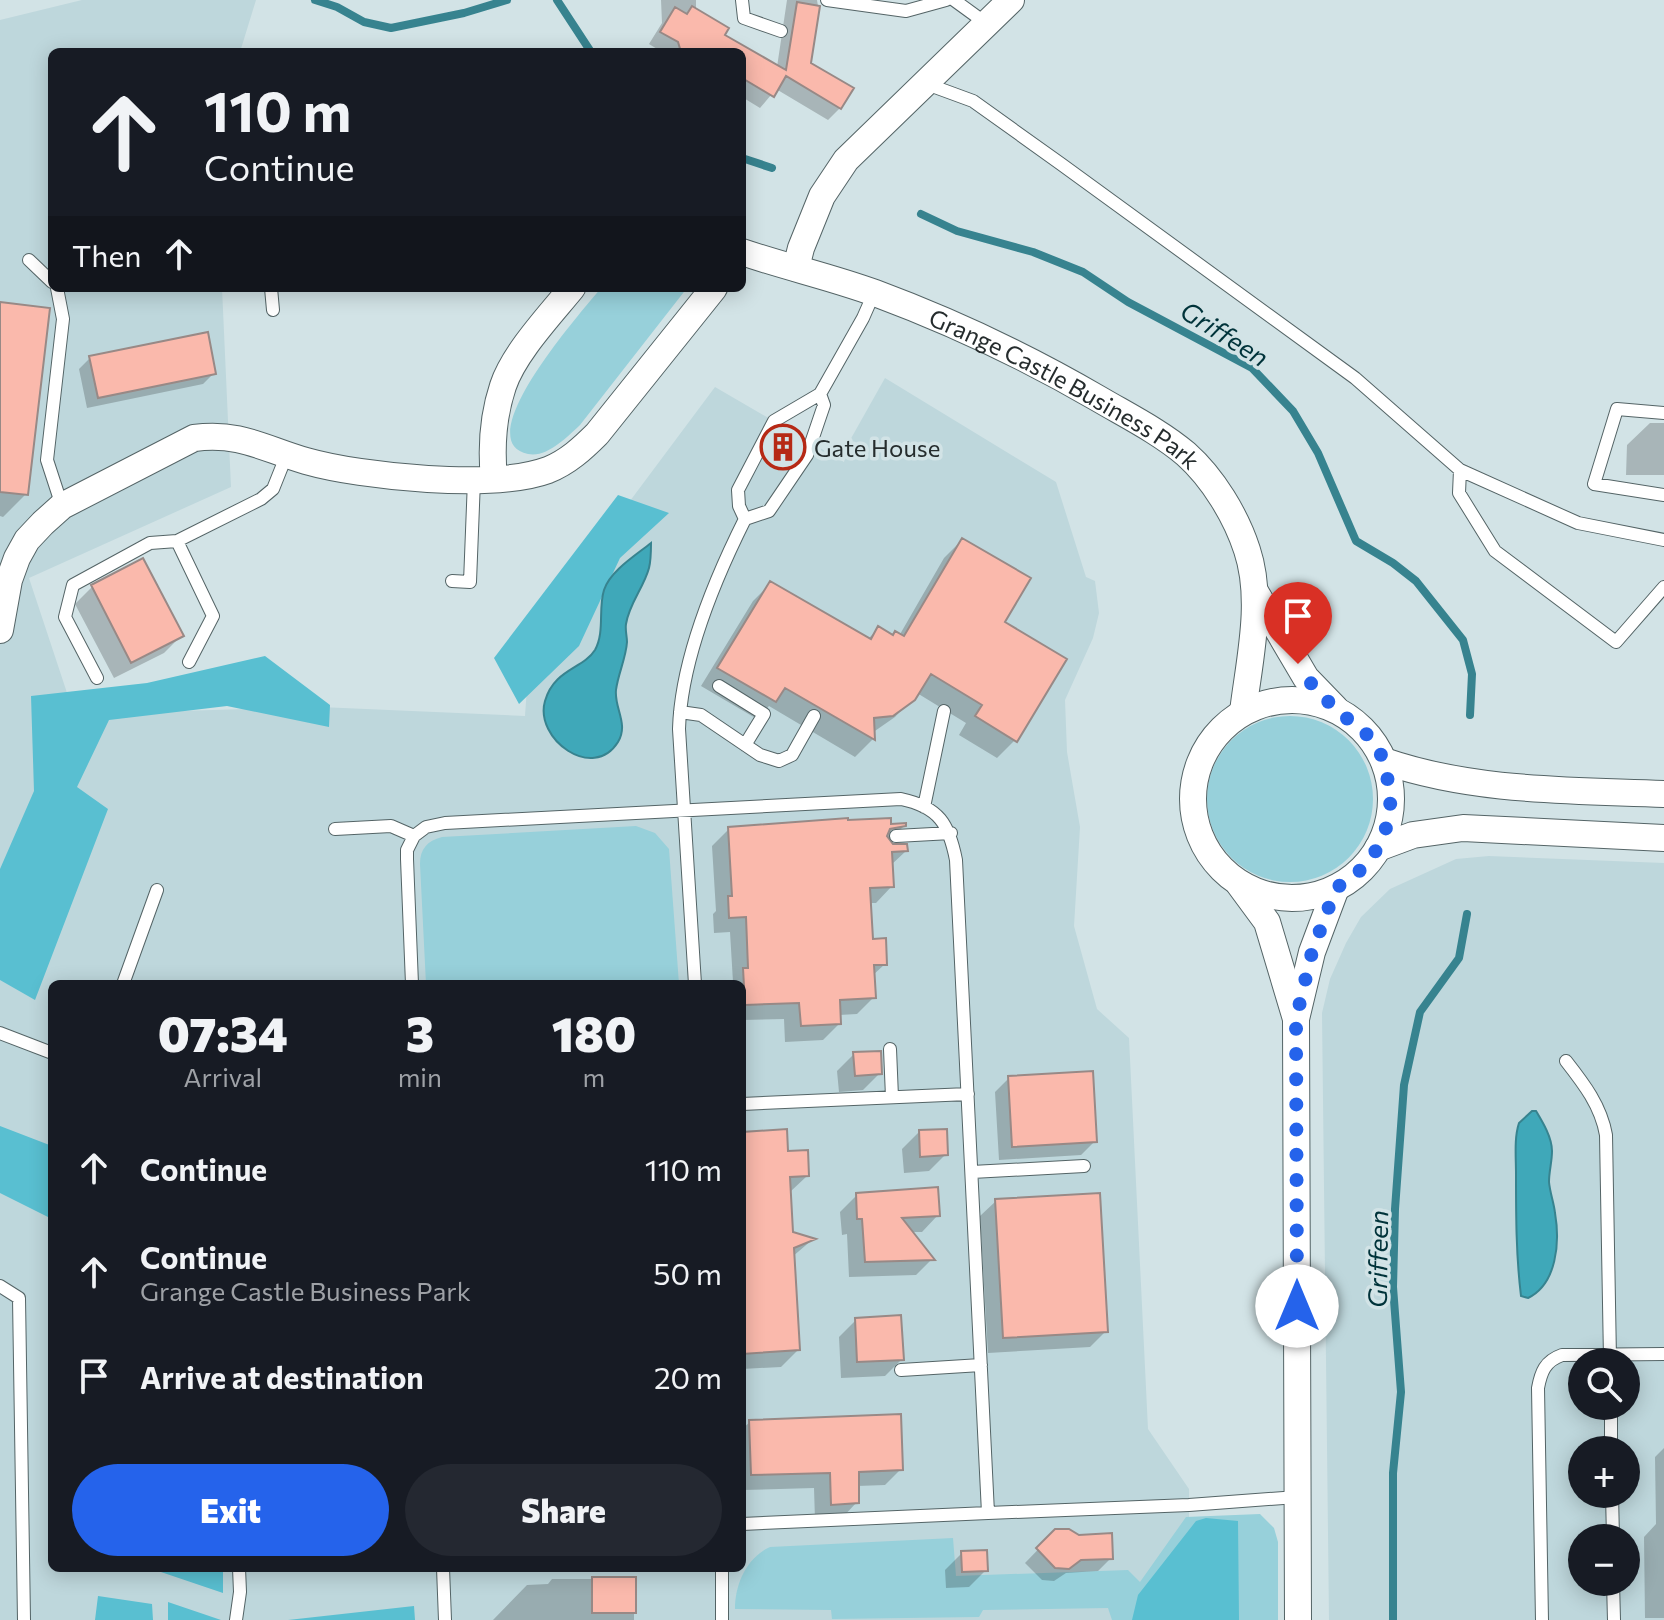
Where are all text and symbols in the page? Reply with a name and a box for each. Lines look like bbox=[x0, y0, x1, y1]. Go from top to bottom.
text: 110 m bbox=[204, 75, 351, 144]
icon: ahead bbox=[72, 80, 176, 184]
text: Continue bbox=[204, 144, 355, 188]
icon: ahead bbox=[157, 232, 201, 276]
text: Then bbox=[72, 236, 141, 273]
water label: Griffeen bbox=[1175, 294, 1275, 372]
street label: Grange Castle Business Park bbox=[925, 302, 1207, 474]
building icon: Gate House bbox=[759, 423, 807, 471]
place label: Gate House bbox=[814, 433, 940, 462]
pin bbox=[1264, 582, 1332, 664]
icon: arrive bbox=[1276, 594, 1320, 638]
text: 07:34 bbox=[158, 1003, 288, 1062]
text: 3 bbox=[406, 1003, 434, 1062]
text: 180 bbox=[552, 1003, 636, 1062]
text: Arrival bbox=[183, 1061, 262, 1092]
text: min bbox=[398, 1061, 442, 1092]
text: m bbox=[583, 1061, 605, 1092]
icon: ahead bbox=[72, 1146, 116, 1190]
text: Continue bbox=[140, 1150, 267, 1187]
text: 110 m bbox=[645, 1150, 722, 1187]
water label: Griffeen bbox=[1361, 1210, 1393, 1308]
text: Continue bbox=[140, 1238, 267, 1275]
icon: ahead bbox=[72, 1250, 116, 1294]
text: 50 m bbox=[653, 1254, 722, 1291]
position arrow bbox=[1255, 1264, 1339, 1348]
text: Grange Castle Business Park bbox=[140, 1275, 471, 1306]
map controls bbox=[1568, 1348, 1640, 1596]
button: search bbox=[1568, 1348, 1640, 1420]
icon: arrive bbox=[72, 1354, 116, 1398]
text: Arrive at destination bbox=[140, 1358, 424, 1395]
text: 20 m bbox=[654, 1358, 722, 1395]
button: + bbox=[1568, 1436, 1640, 1508]
button: Exit bbox=[72, 1464, 389, 1556]
button: Share bbox=[405, 1464, 722, 1556]
button: − bbox=[1568, 1524, 1640, 1596]

